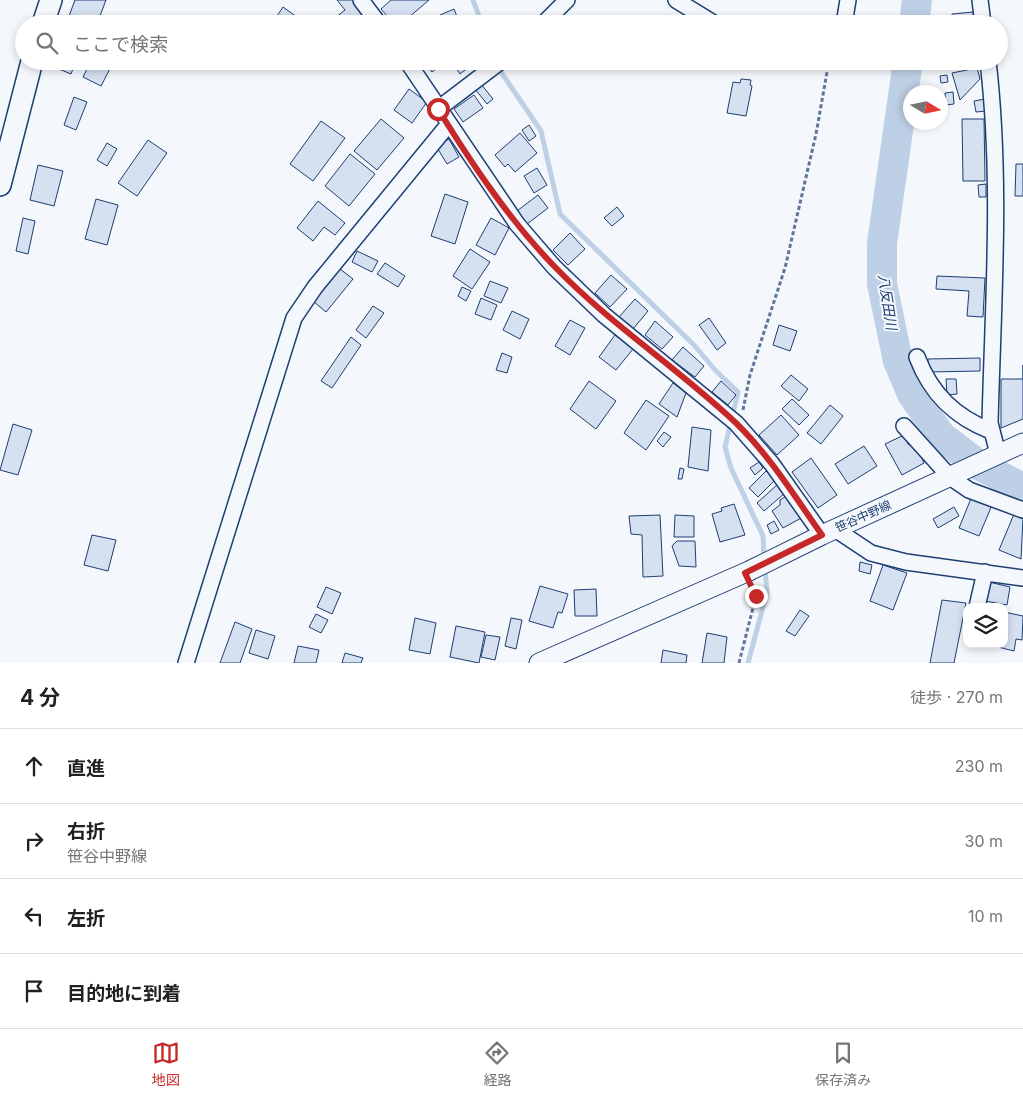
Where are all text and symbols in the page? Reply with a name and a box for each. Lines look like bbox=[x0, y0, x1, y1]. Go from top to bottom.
search box bbox=[15, 15, 1008, 70]
icon: search bbox=[33, 29, 61, 57]
text: ここで検索 bbox=[73, 33, 168, 56]
north arrow bbox=[903, 85, 948, 130]
route start bbox=[427, 98, 450, 121]
water label: 八反田川 bbox=[875, 273, 901, 333]
street label: 笹谷中野線 bbox=[833, 497, 893, 535]
route end bbox=[745, 585, 768, 608]
map controls bbox=[963, 603, 1008, 648]
button: layers bbox=[963, 603, 1008, 648]
text: 4 分 bbox=[20, 685, 60, 710]
text: 徒歩 · 270 m bbox=[910, 687, 1003, 707]
icon: ahead bbox=[20, 752, 48, 780]
text: 230 m bbox=[955, 756, 1003, 776]
text: 直進 bbox=[67, 757, 105, 780]
text: 右折 bbox=[67, 820, 105, 843]
icon: right bbox=[20, 827, 48, 855]
text: 30 m bbox=[965, 831, 1003, 851]
text: 笹谷中野線 bbox=[67, 846, 147, 866]
icon: left bbox=[20, 902, 48, 930]
text: 10 m bbox=[968, 906, 1003, 926]
text: 左折 bbox=[67, 907, 105, 930]
icon: arrive bbox=[20, 977, 48, 1005]
text: 目的地に到着 bbox=[67, 982, 181, 1005]
tab: 地図 bbox=[152, 1039, 180, 1089]
tab: 経路 bbox=[483, 1039, 511, 1089]
tab: 保存済み bbox=[815, 1039, 871, 1089]

